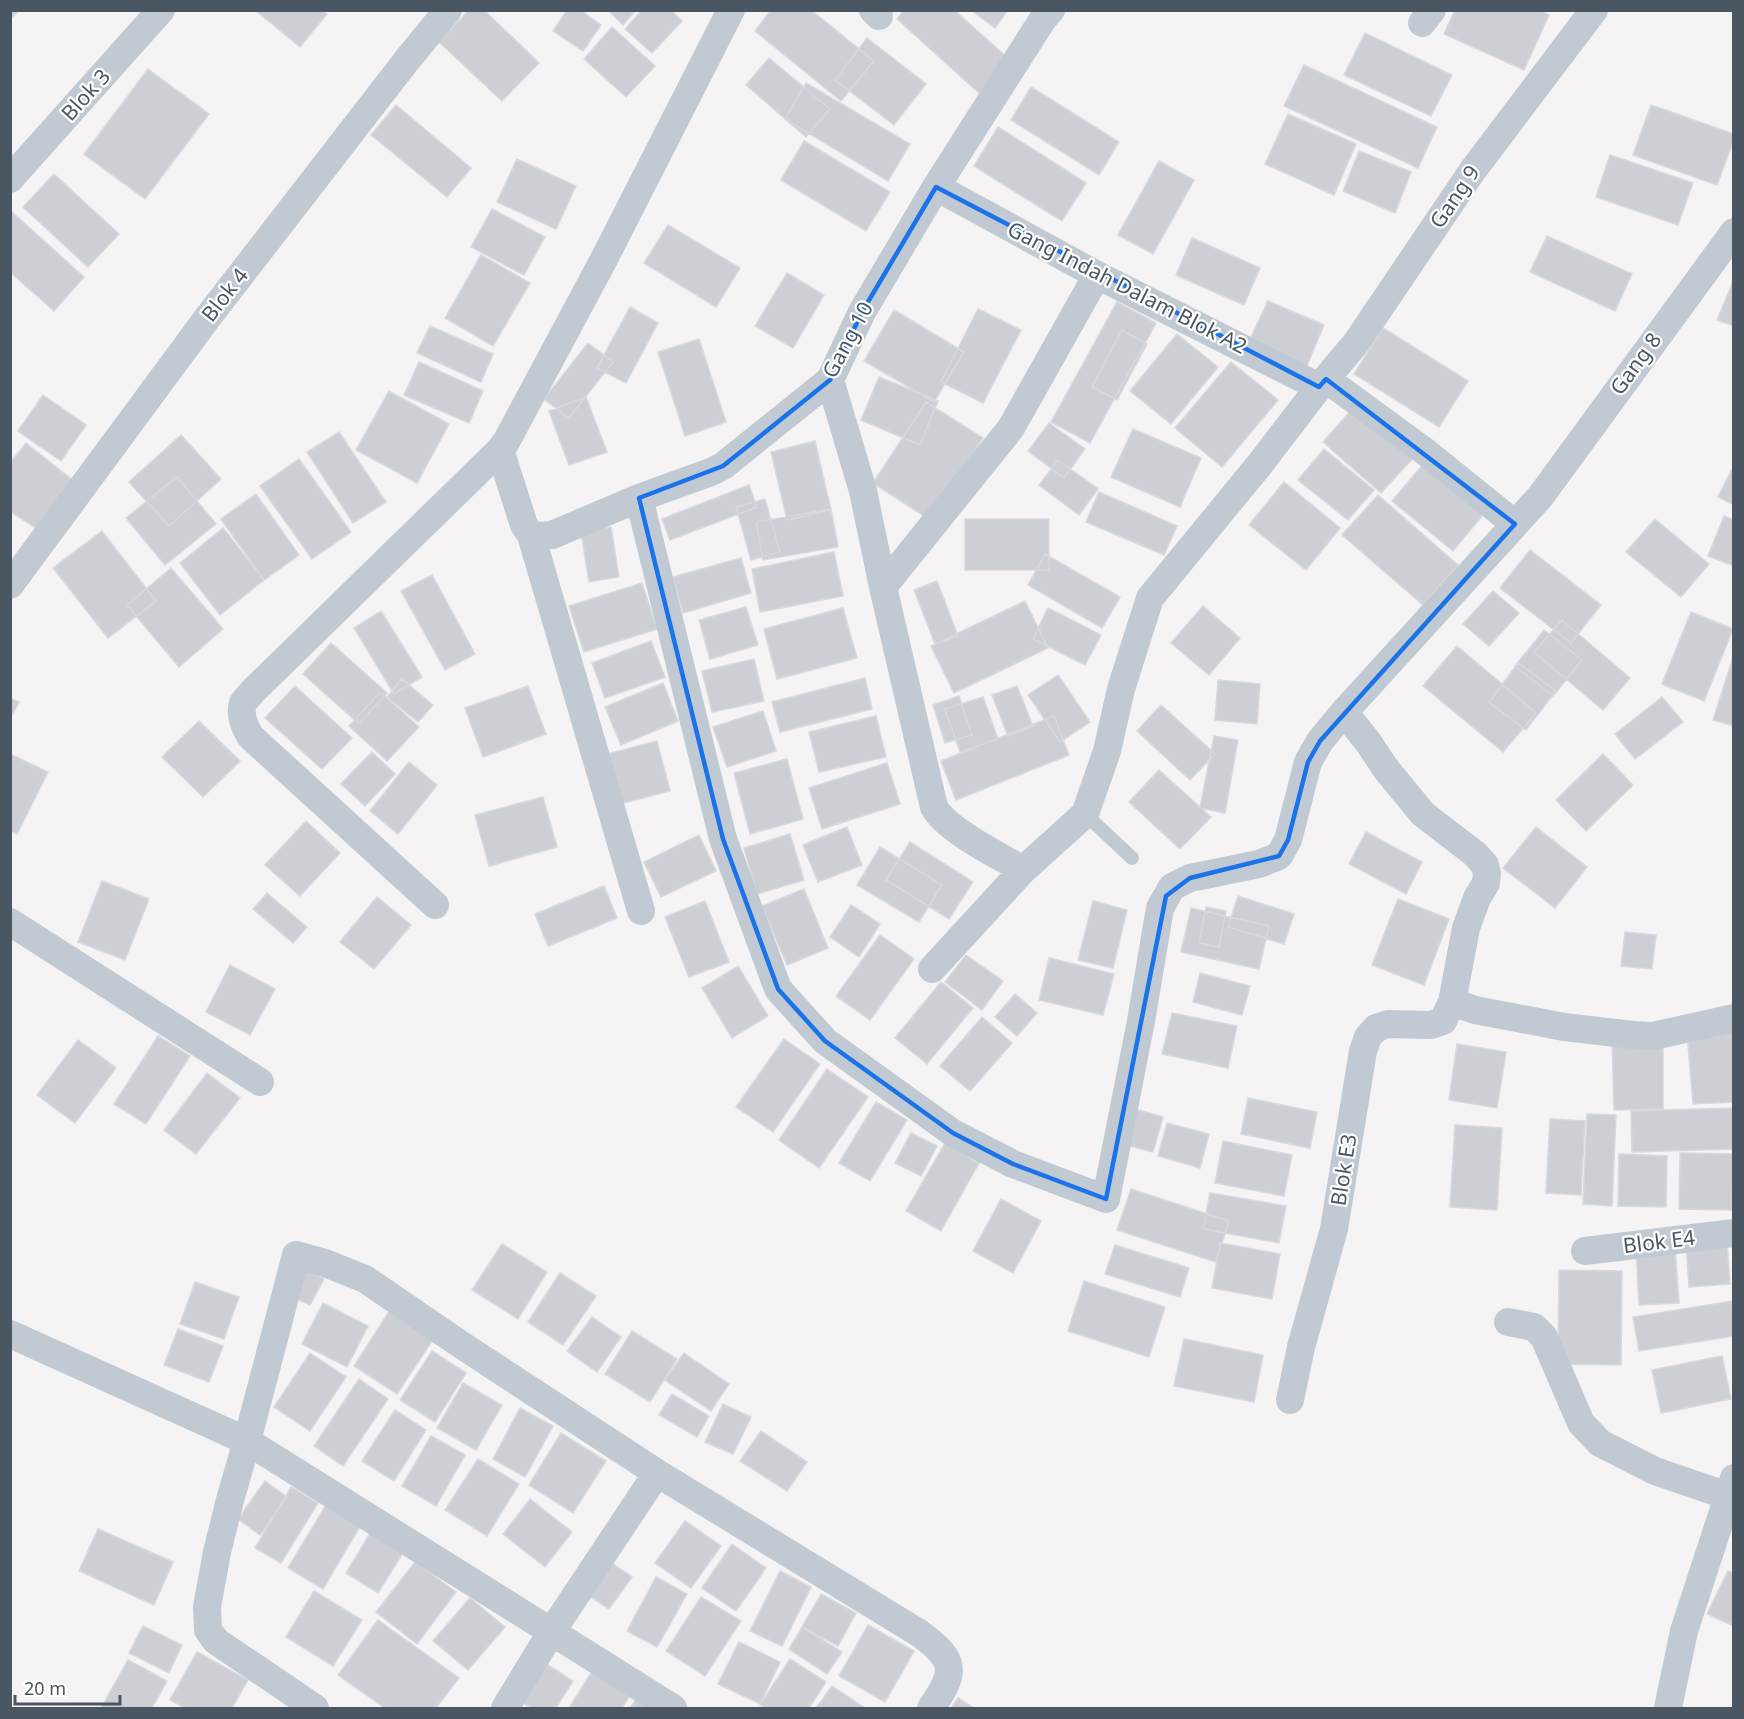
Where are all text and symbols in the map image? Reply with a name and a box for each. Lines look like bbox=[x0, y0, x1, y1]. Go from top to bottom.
street label: Blok 3 bbox=[55, 62, 116, 126]
street label: Gang 9 bbox=[1423, 159, 1485, 233]
street label: Gang Indah Dalam Blok A2 bbox=[1003, 214, 1252, 360]
street label: Blok 4 bbox=[195, 262, 254, 327]
street label: Gang 10 bbox=[815, 297, 879, 383]
street label: Gang 8 bbox=[1603, 327, 1667, 400]
street label: Blok E3 bbox=[1324, 1132, 1362, 1208]
street label: Blok E4 bbox=[1621, 1223, 1696, 1259]
scale bar bbox=[15, 1668, 120, 1706]
text: 20 m bbox=[24, 1676, 66, 1700]

